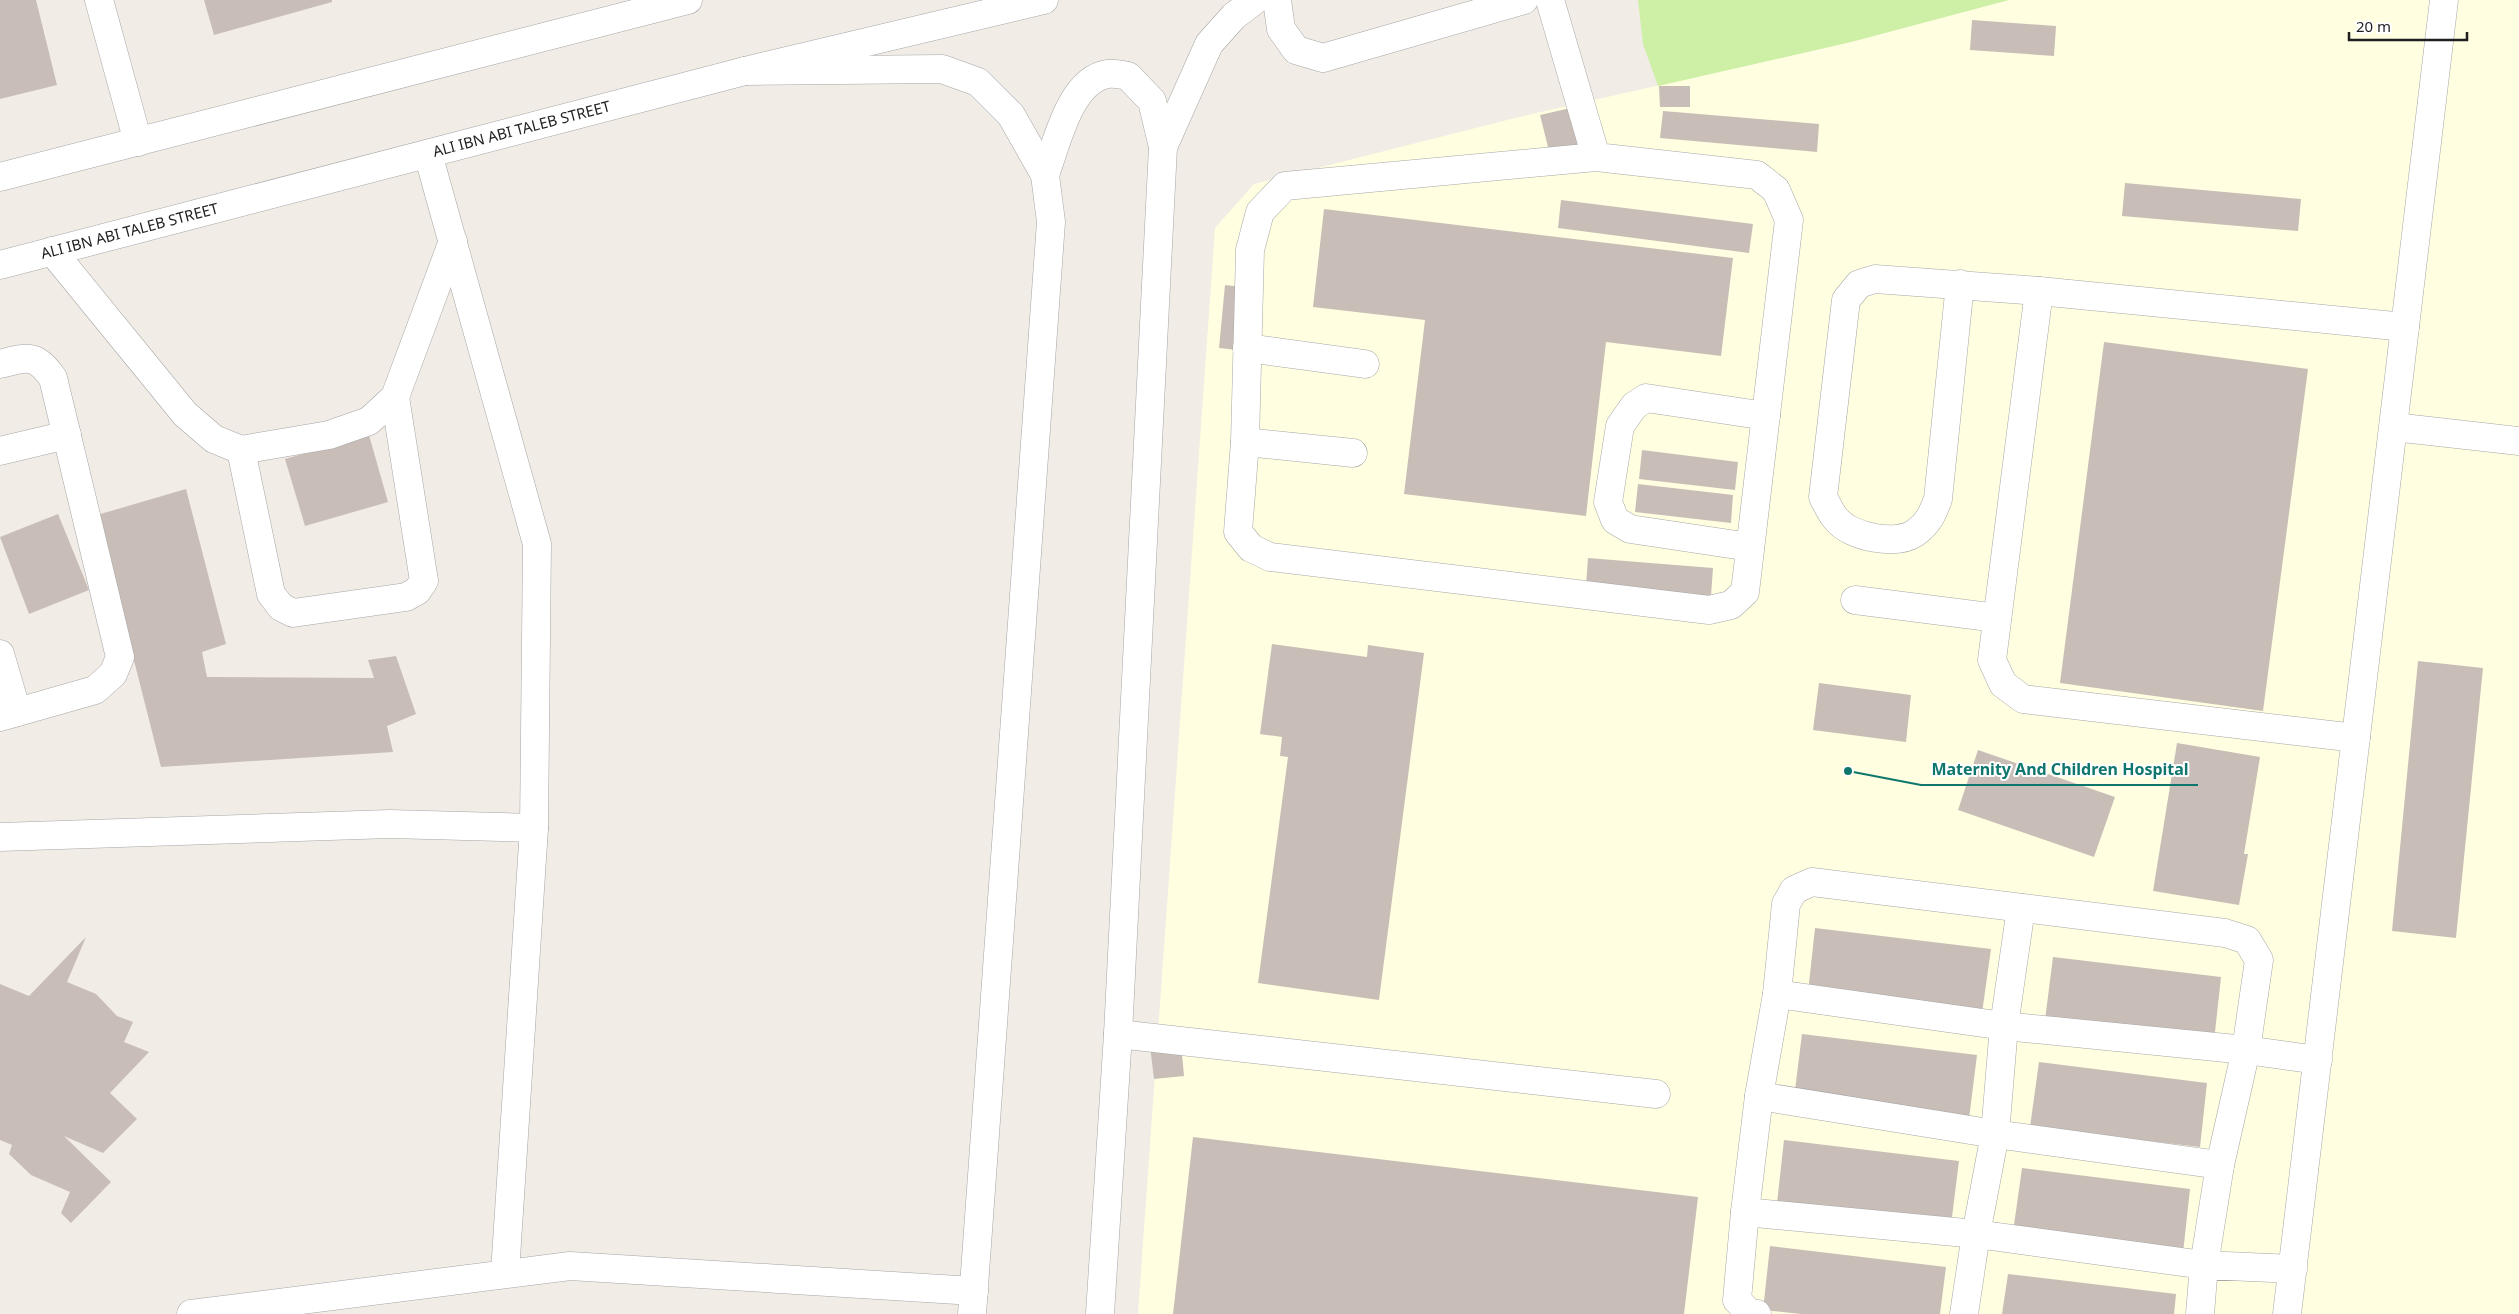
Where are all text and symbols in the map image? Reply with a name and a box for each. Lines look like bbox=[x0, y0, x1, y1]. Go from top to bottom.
scale bar bbox=[2349, 10, 2466, 42]
text: 20 m bbox=[2356, 16, 2391, 36]
street label: ALI IBN ABI TALEB STREET bbox=[430, 95, 613, 161]
street label: ALI IBN ABI TALEB STREET bbox=[38, 197, 221, 263]
callout: Maternity And Children Hospital bbox=[1921, 754, 2198, 785]
text: Maternity And Children Hospital bbox=[1931, 758, 2189, 780]

